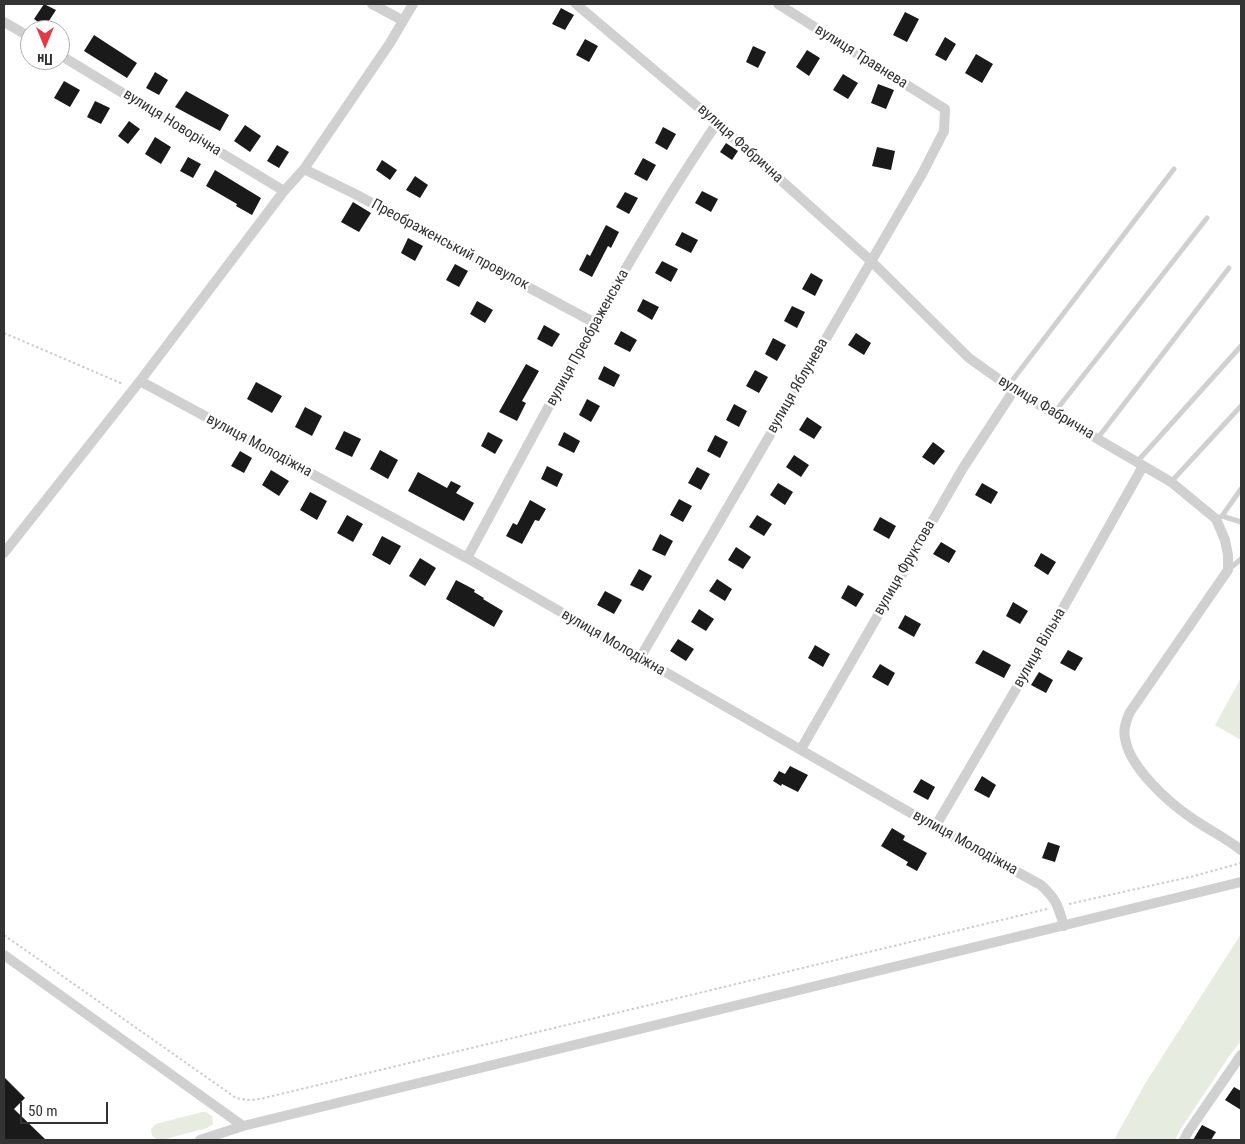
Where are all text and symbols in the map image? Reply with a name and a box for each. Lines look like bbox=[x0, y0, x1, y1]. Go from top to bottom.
north arrow bbox=[20, 20, 70, 70]
street label: вулиця Травнева bbox=[811, 21, 911, 93]
text: Пн bbox=[37, 51, 53, 67]
street label: вулиця Новорічна bbox=[120, 86, 224, 160]
street label: вулиця Фабрична bbox=[694, 101, 786, 187]
street label: Преображенський провулок bbox=[368, 196, 532, 294]
street label: вулиця Преображенська bbox=[543, 267, 633, 409]
street label: вулиця Яблунева bbox=[764, 335, 832, 437]
street label: вулиця Фабрична bbox=[995, 372, 1097, 444]
street label: вулиця Молодіжна bbox=[203, 411, 315, 481]
street label: вулиця Фруктова bbox=[871, 517, 939, 619]
street label: вулиця Вільна bbox=[1010, 605, 1070, 691]
street label: вулиця Молодіжна bbox=[558, 606, 668, 680]
street label: вулиця Молодіжна bbox=[909, 807, 1021, 879]
scale bar bbox=[22, 1092, 110, 1124]
text: 50 m bbox=[28, 1102, 58, 1120]

